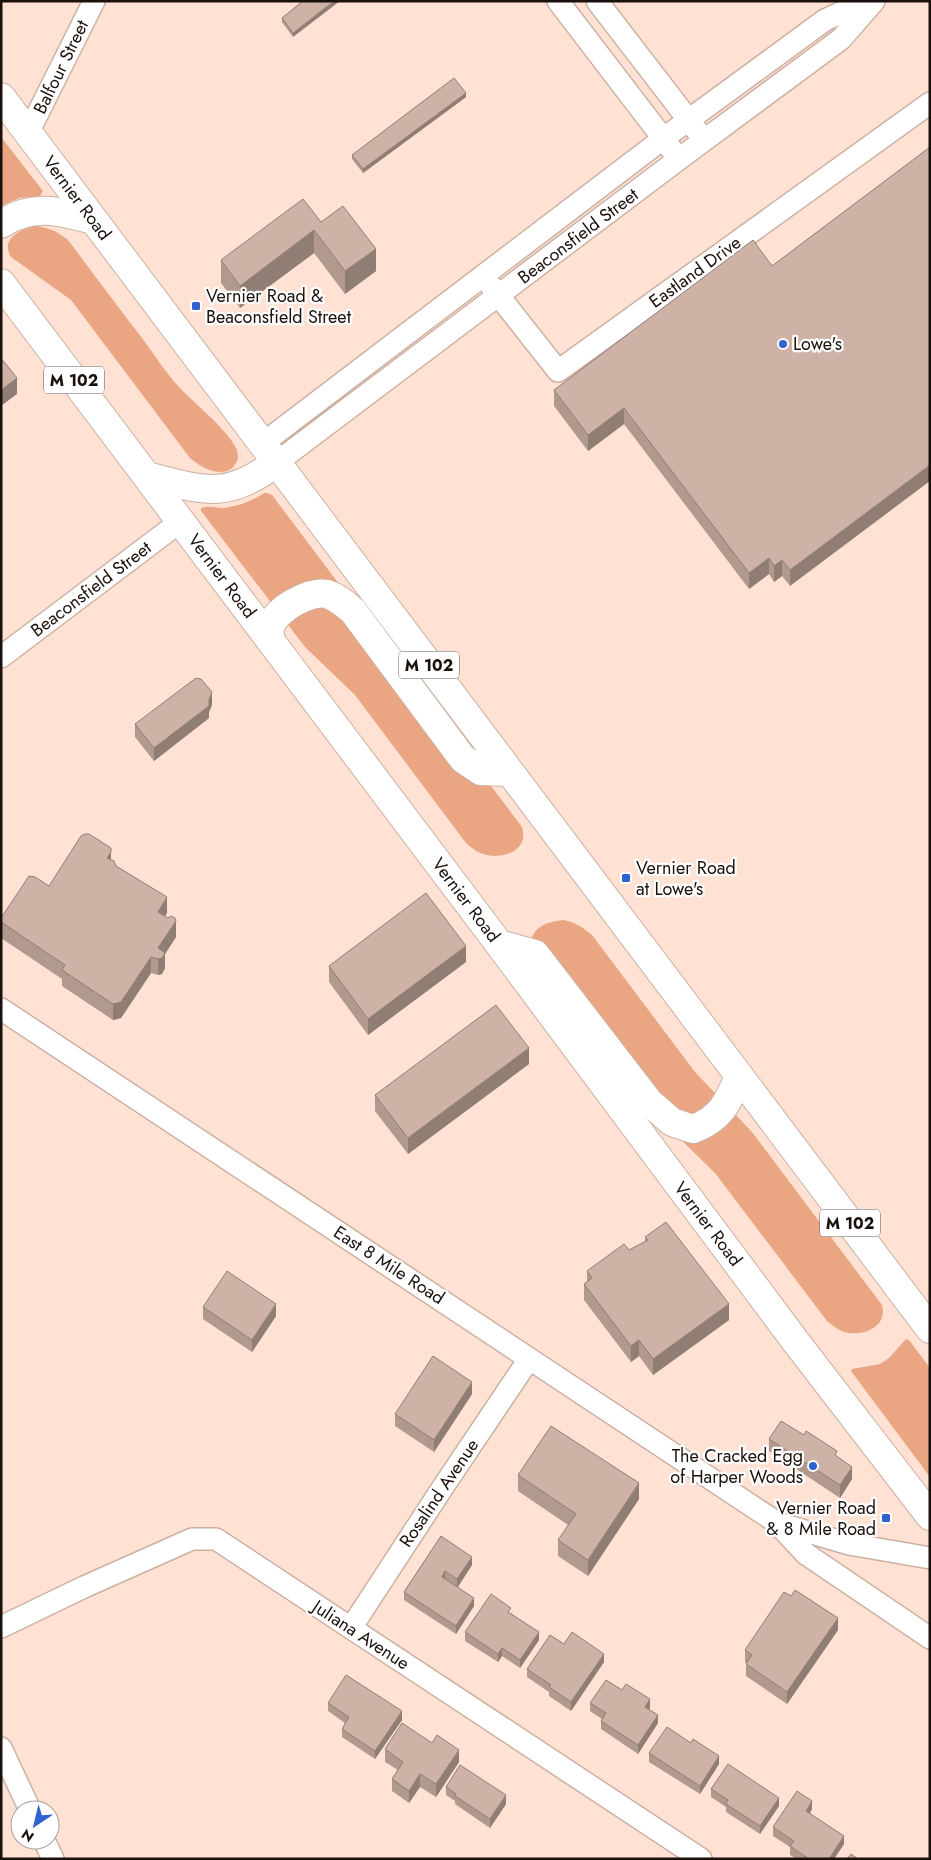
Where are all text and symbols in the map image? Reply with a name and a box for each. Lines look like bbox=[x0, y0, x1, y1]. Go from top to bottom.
street label: Balfour Street bbox=[27, 15, 95, 118]
street label: Vernier Road bbox=[37, 150, 117, 246]
street label: Beaconsfield Street bbox=[512, 182, 644, 290]
street label: Eastland Drive bbox=[644, 230, 746, 314]
place label: Vernier Road & Beaconsfield Street bbox=[206, 283, 352, 330]
marker: Vernier Road & Beaconsfield Street bbox=[190, 300, 202, 312]
place label: Lowe's bbox=[793, 331, 842, 357]
marker: Lowe's bbox=[777, 338, 789, 350]
road number: M 102 bbox=[44, 366, 104, 394]
street label: Vernier Road bbox=[182, 528, 262, 624]
street label: Beaconsfield Street bbox=[25, 535, 157, 643]
road number: M 102 bbox=[399, 652, 459, 678]
street label: Vernier Road bbox=[426, 852, 506, 948]
place label: Vernier Road at Lowe's bbox=[636, 855, 736, 902]
marker: Vernier Road at Lowe's bbox=[620, 872, 632, 884]
street label: Vernier Road bbox=[668, 1176, 748, 1272]
road number: M 102 bbox=[820, 1210, 880, 1236]
street label: East 8 Mile Road bbox=[328, 1219, 450, 1311]
street label: Rosalind Avenue bbox=[393, 1434, 485, 1552]
place label: The Cracked Egg of Harper Woods bbox=[670, 1443, 803, 1490]
marker: The Cracked Egg of Harper Woods bbox=[807, 1460, 819, 1472]
place label: Vernier Road & 8 Mile Road bbox=[766, 1495, 876, 1542]
marker: Vernier Road & 8 Mile Road bbox=[880, 1512, 892, 1524]
street label: Juliana Avenue bbox=[306, 1593, 415, 1676]
north arrow bbox=[10, 1800, 60, 1850]
text: N bbox=[17, 1824, 38, 1847]

